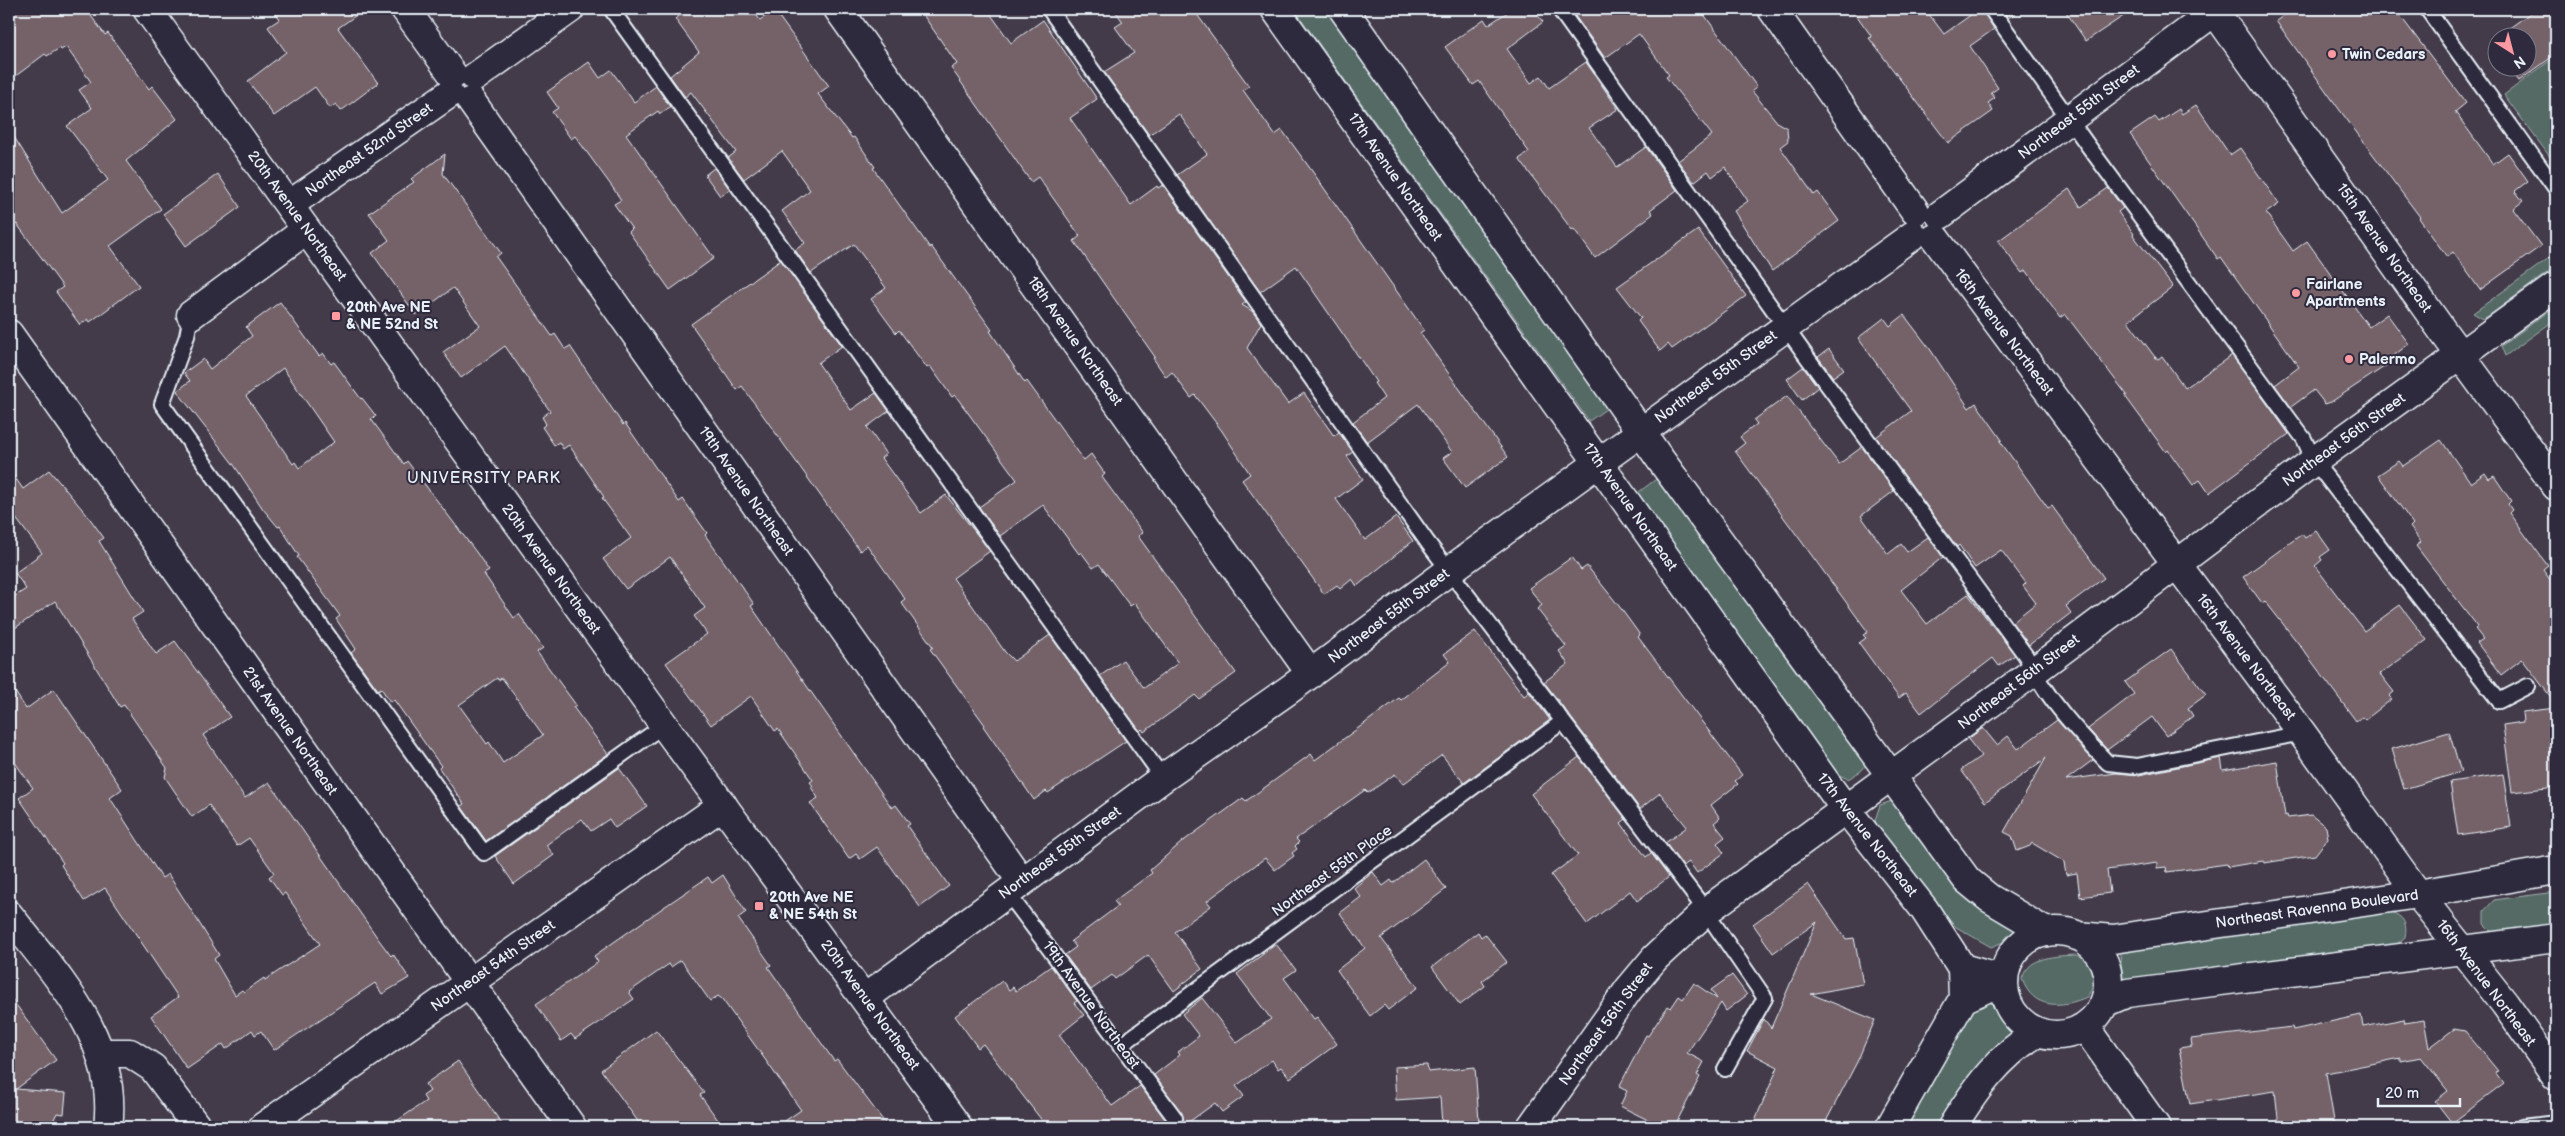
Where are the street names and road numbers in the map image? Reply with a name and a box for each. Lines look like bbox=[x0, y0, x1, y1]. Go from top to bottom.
street label: Northeast 55th Street bbox=[2015, 60, 2144, 164]
street label: Northeast 52nd Street bbox=[302, 99, 437, 201]
street label: 17th Avenue Northeast bbox=[1344, 109, 1447, 245]
street label: 20th Avenue Northeast bbox=[243, 147, 351, 285]
street label: 15th Avenue Northeast bbox=[2332, 180, 2436, 317]
street label: 16th Avenue Northeast bbox=[1950, 265, 2058, 400]
street label: 18th Avenue Northeast bbox=[1023, 273, 1127, 410]
street label: Northeast 55th Street bbox=[1651, 326, 1781, 428]
street label: Northeast 56th Street bbox=[2279, 389, 2410, 491]
street label: 19th Avenue Northeast bbox=[694, 423, 798, 560]
street label: 17th Avenue Northeast bbox=[1579, 439, 1682, 575]
street label: 20th Avenue Northeast bbox=[497, 500, 605, 638]
street label: Northeast 55th Street bbox=[1325, 564, 1454, 668]
street label: 16th Avenue Northeast bbox=[2192, 590, 2300, 725]
street label: Northeast 56th Street bbox=[1954, 630, 2084, 734]
street label: 21st Avenue Northeast bbox=[238, 663, 342, 799]
street label: 17th Avenue Northeast bbox=[1813, 769, 1922, 901]
street label: Northeast 55th Street bbox=[995, 802, 1125, 904]
street label: Northeast 55th Place bbox=[1268, 821, 1396, 921]
street label: Northeast Ravenna Boulevard bbox=[2214, 885, 2420, 933]
street label: Northeast 54th Street bbox=[427, 916, 559, 1016]
street label: 16th Avenue Northeast bbox=[2432, 916, 2540, 1051]
street label: 20th Avenue Northeast bbox=[816, 936, 924, 1074]
street label: 19th Avenue Northeast bbox=[1038, 937, 1144, 1073]
street label: Northeast 56th Street bbox=[1555, 958, 1657, 1089]

